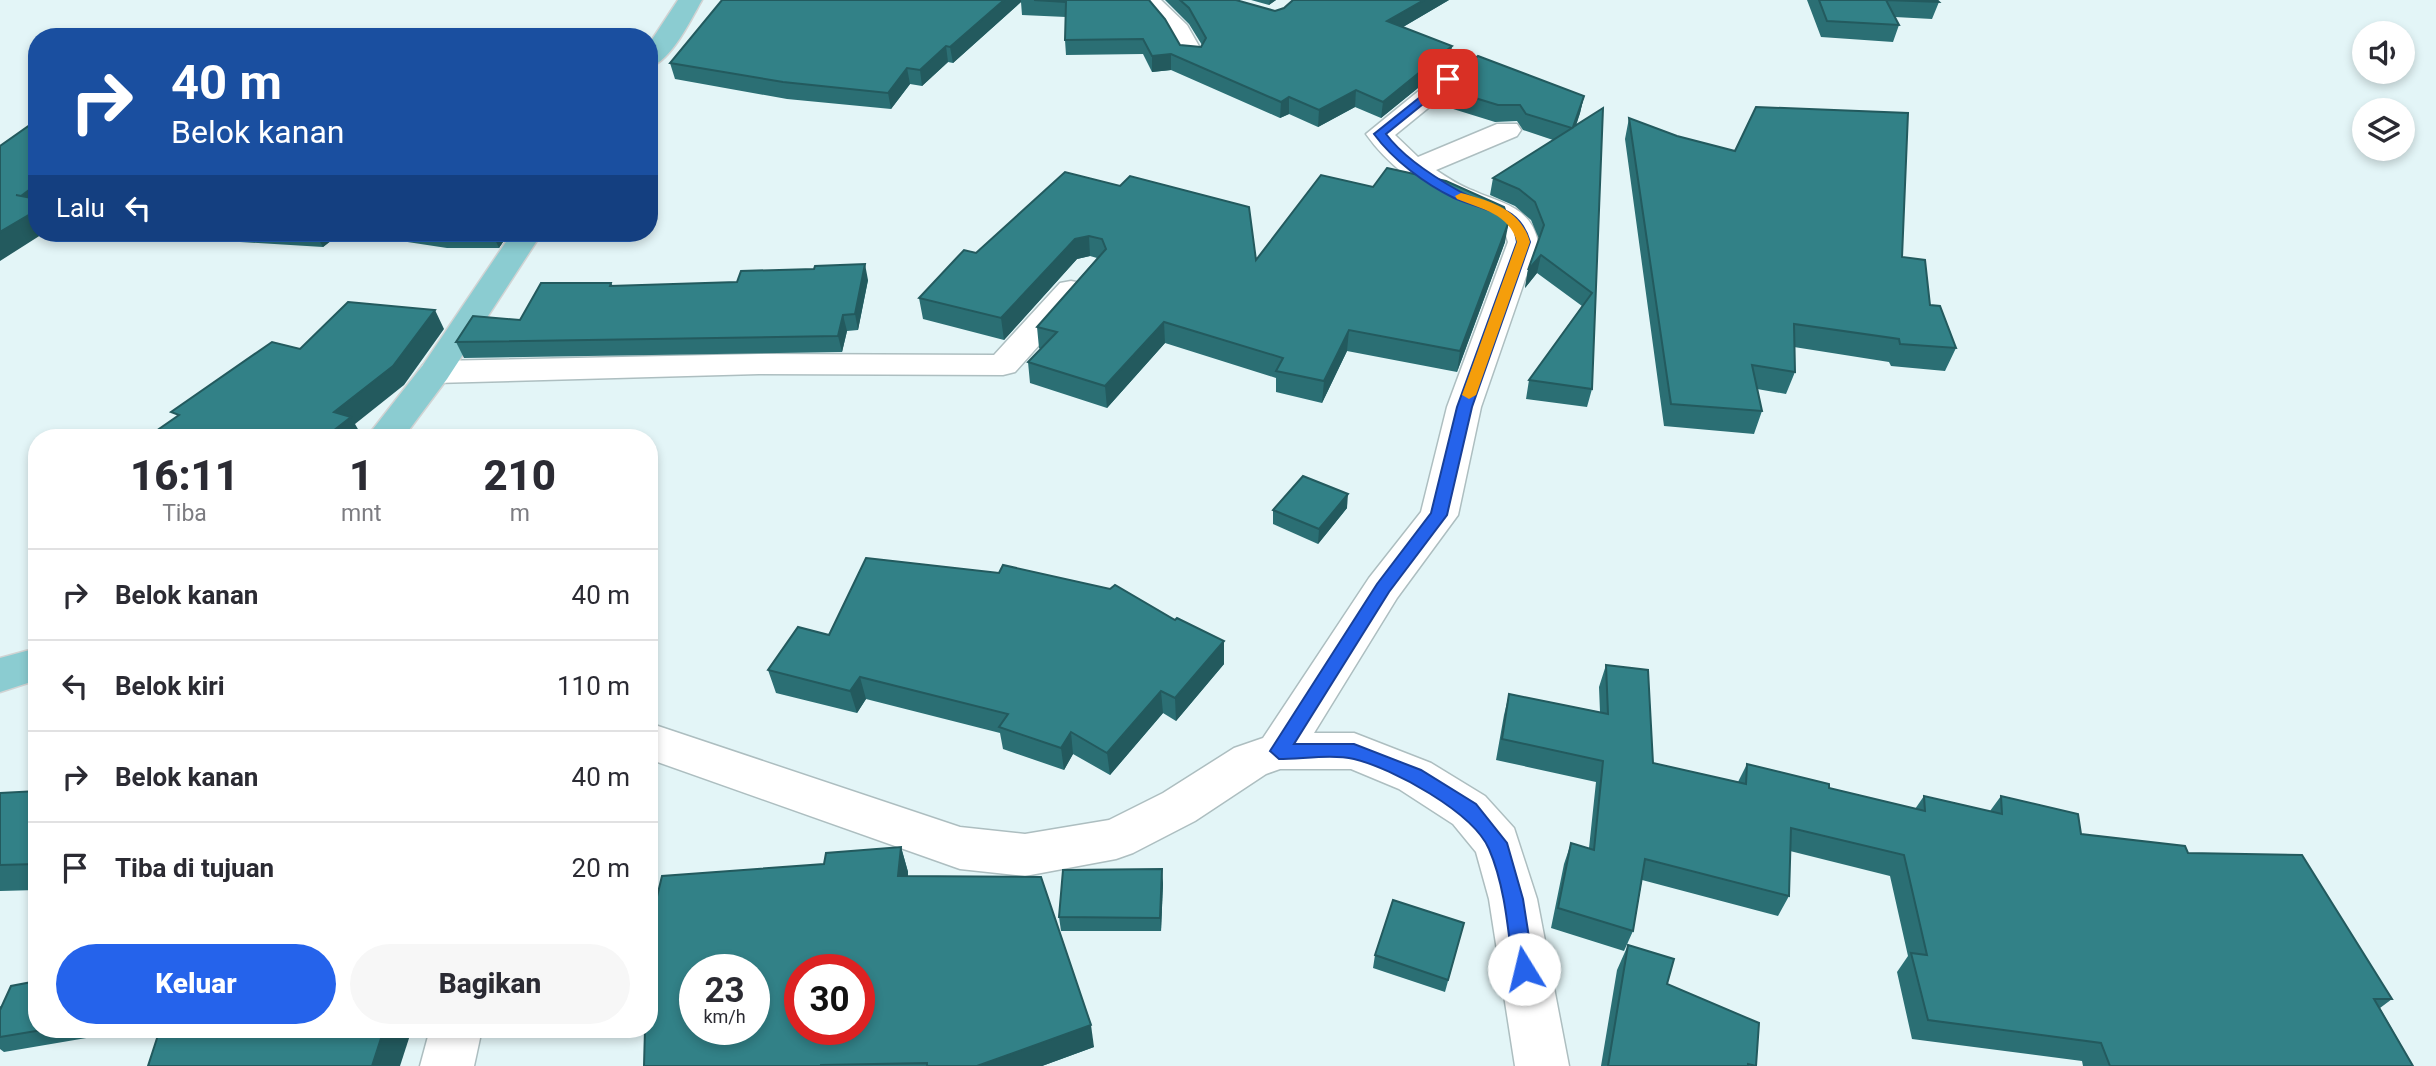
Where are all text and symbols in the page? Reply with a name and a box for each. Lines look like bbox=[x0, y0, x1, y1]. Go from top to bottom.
map controls bbox=[2352, 21, 2415, 161]
button: sound bbox=[2352, 21, 2415, 84]
pin bbox=[1418, 49, 1478, 109]
text: 40 m bbox=[171, 54, 282, 111]
icon: right bbox=[56, 56, 147, 147]
icon: arrive bbox=[1429, 60, 1467, 98]
button: layers bbox=[2352, 98, 2415, 161]
text: Belok kanan bbox=[171, 113, 344, 151]
icon: left bbox=[119, 189, 157, 227]
text: Lalu bbox=[56, 193, 105, 223]
text: 16:11 bbox=[130, 451, 239, 500]
text: 1 bbox=[349, 451, 373, 500]
text: 210 bbox=[483, 451, 556, 500]
text: Tiba bbox=[162, 500, 207, 527]
text: mnt bbox=[341, 500, 381, 527]
text: m bbox=[510, 500, 530, 527]
icon: right bbox=[56, 576, 94, 614]
text: Belok kanan bbox=[115, 580, 258, 610]
text: 40 m bbox=[572, 580, 630, 610]
icon: left bbox=[56, 667, 94, 705]
text: Belok kiri bbox=[115, 671, 225, 701]
text: 110 m bbox=[557, 671, 630, 701]
icon: right bbox=[56, 758, 94, 796]
text: Belok kanan bbox=[115, 762, 258, 792]
text: 40 m bbox=[572, 762, 630, 792]
icon: arrive bbox=[56, 849, 94, 887]
text: Tiba di tujuan bbox=[115, 853, 274, 883]
text: 20 m bbox=[572, 853, 630, 883]
position arrow bbox=[1487, 932, 1561, 1006]
button: Keluar bbox=[56, 944, 336, 1024]
button: Bagikan bbox=[350, 944, 630, 1024]
speed limit sign: 30 bbox=[784, 954, 875, 1045]
text: 23 bbox=[704, 970, 745, 1011]
text: km/h bbox=[703, 1006, 746, 1027]

